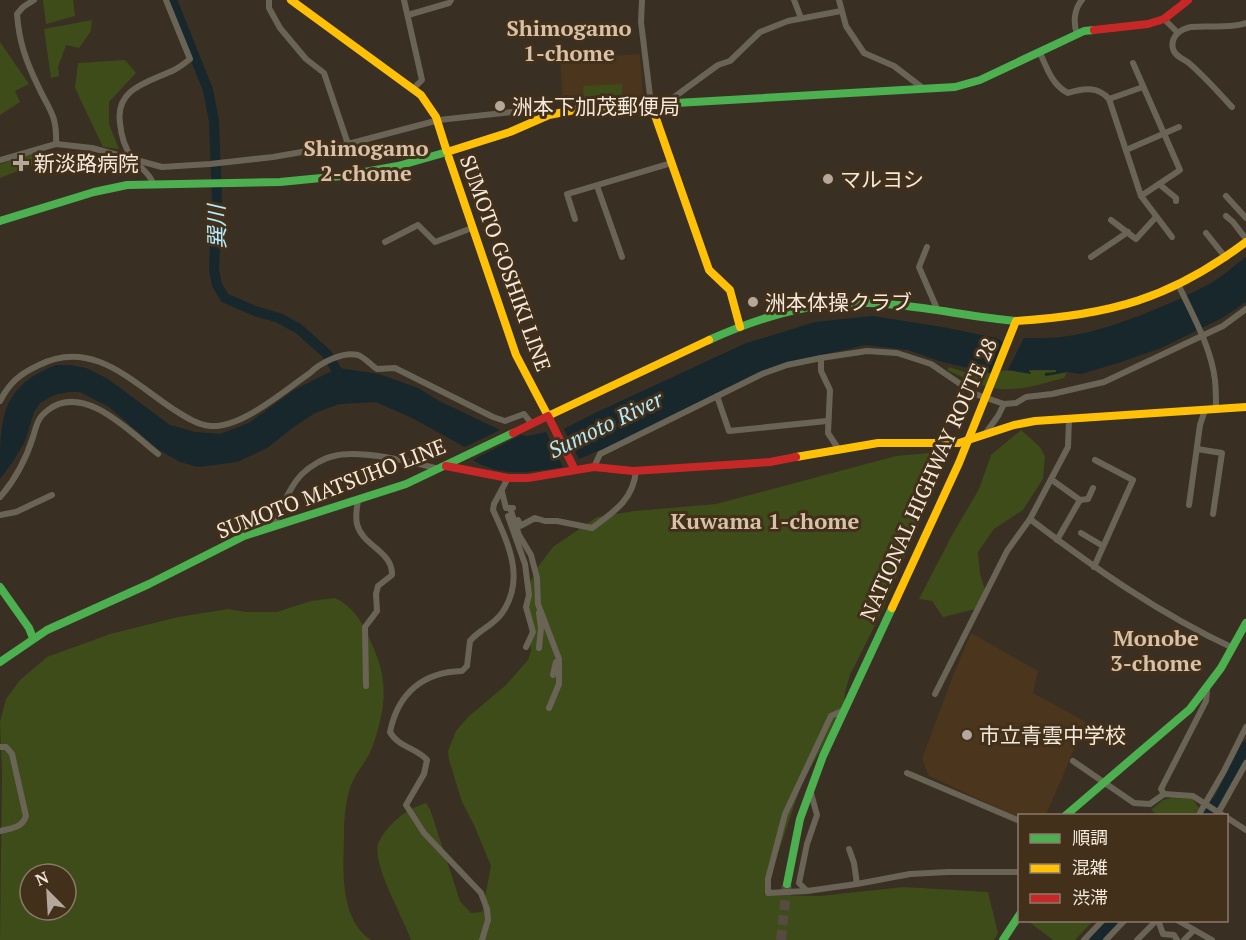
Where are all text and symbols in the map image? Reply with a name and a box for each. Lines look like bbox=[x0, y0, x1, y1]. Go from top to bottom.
district label: Shimogamo 1-chome bbox=[506, 13, 632, 67]
place label: 洲本下加茂郵便局 bbox=[512, 92, 680, 120]
marker: 洲本下加茂郵便局 bbox=[493, 99, 507, 113]
district label: Shimogamo 2-chome bbox=[303, 133, 429, 187]
place label: 新淡路病院 bbox=[34, 149, 139, 177]
street label: SUMOTO GOSHIKI LINE bbox=[454, 151, 558, 375]
marker: 新淡路病院 bbox=[12, 154, 30, 172]
place label: マルヨシ bbox=[840, 165, 924, 193]
marker: マルヨシ bbox=[821, 172, 835, 186]
water label: 巽川 bbox=[201, 203, 231, 249]
place label: 洲本体操クラブ bbox=[765, 288, 912, 316]
marker: 洲本体操クラブ bbox=[746, 295, 760, 309]
street label: NATIONAL HIGHWAY ROUTE 28 bbox=[853, 333, 1003, 625]
water label: Sumoto River bbox=[543, 383, 669, 464]
street label: SUMOTO MATSUHO LINE bbox=[212, 431, 450, 545]
district label: Kuwama 1-chome bbox=[671, 506, 860, 535]
district label: Monobe 3-chome bbox=[1110, 623, 1202, 677]
place label: 市立青雲中学校 bbox=[979, 721, 1126, 749]
marker: 市立青雲中学校 bbox=[960, 728, 974, 742]
legend bbox=[1018, 814, 1228, 922]
text: 順調 bbox=[1072, 825, 1108, 849]
text: 混雑 bbox=[1072, 855, 1108, 879]
north arrow bbox=[18, 862, 78, 922]
text: N bbox=[32, 866, 52, 891]
text: 渋滞 bbox=[1072, 885, 1108, 909]

